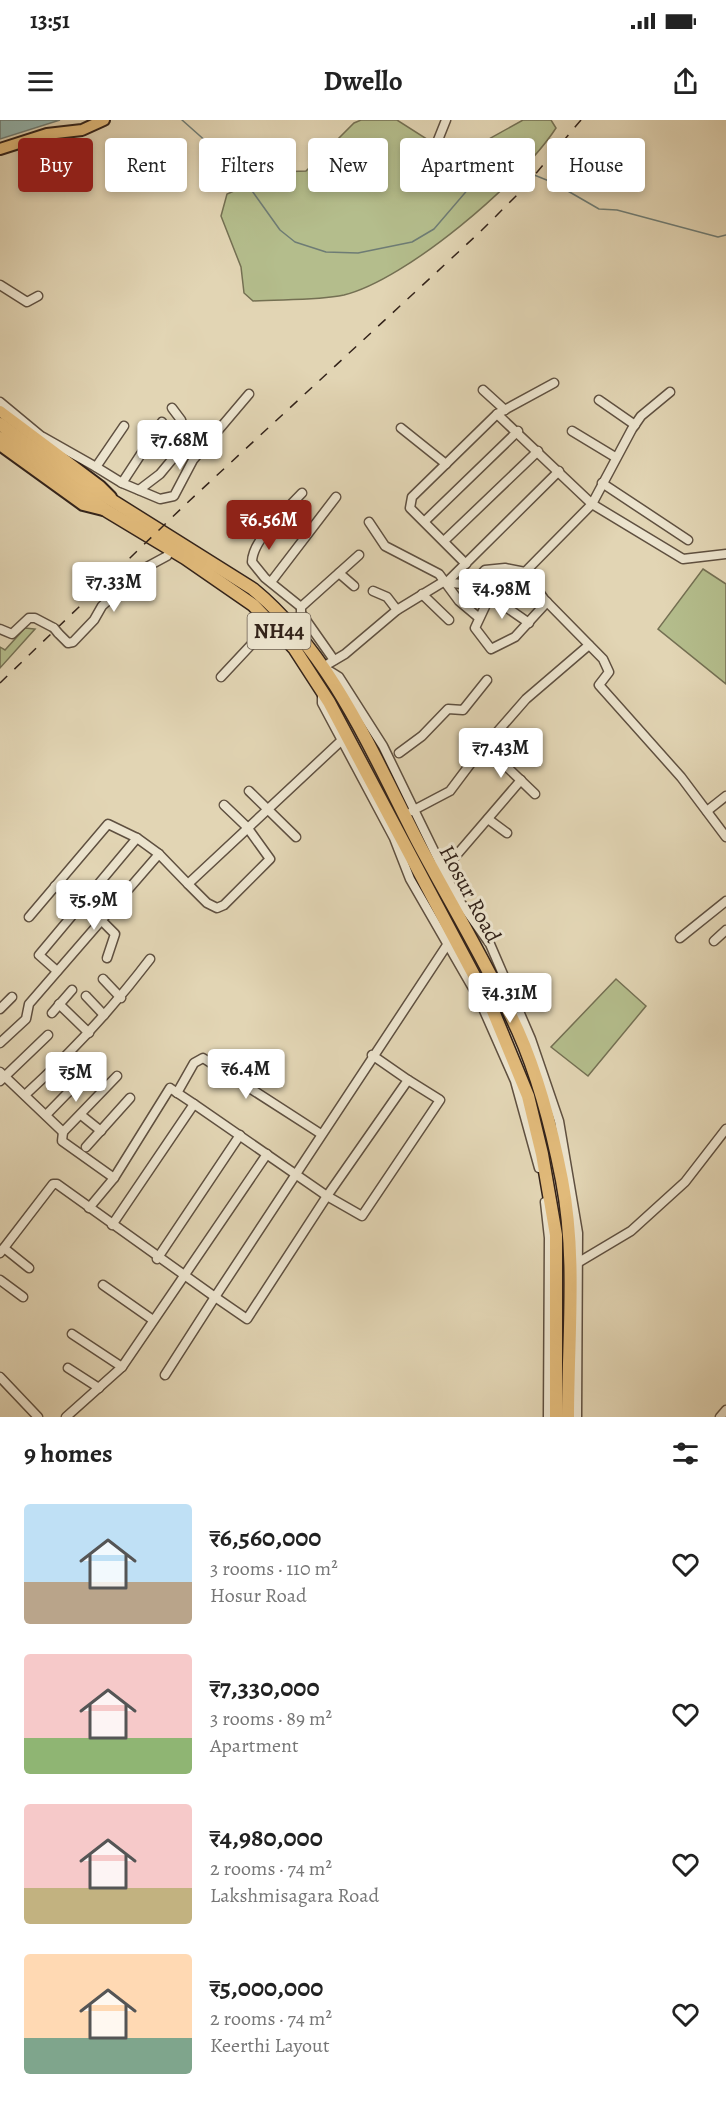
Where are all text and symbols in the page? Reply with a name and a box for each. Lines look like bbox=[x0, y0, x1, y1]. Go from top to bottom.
text: 13:51 bbox=[30, 6, 70, 36]
text: Dwello bbox=[323, 63, 403, 99]
icon: menu bbox=[24, 65, 57, 98]
icon: share bbox=[669, 65, 702, 98]
chip: Buy bbox=[18, 138, 93, 192]
chip: Rent bbox=[105, 138, 187, 192]
chip: Filters bbox=[199, 138, 296, 192]
chip: New bbox=[308, 138, 388, 192]
chip: Apartment bbox=[400, 138, 535, 192]
chip: House bbox=[547, 138, 645, 192]
pin: ₹7.68M bbox=[131, 420, 229, 471]
text: ₹7.68M bbox=[151, 426, 209, 453]
pin: ₹6.56M bbox=[220, 500, 318, 551]
text: ₹6.56M bbox=[240, 506, 298, 533]
pin: ₹7.33M bbox=[65, 562, 163, 613]
text: ₹7.33M bbox=[86, 568, 142, 595]
pin: ₹4.98M bbox=[453, 569, 551, 620]
text: ₹4.98M bbox=[473, 575, 531, 602]
road number: NH44 bbox=[248, 613, 310, 649]
pin: ₹7.43M bbox=[452, 728, 550, 779]
text: ₹7.43M bbox=[473, 734, 529, 761]
street label: Hosur Road bbox=[432, 840, 508, 948]
pin: ₹5.9M bbox=[52, 880, 136, 931]
text: ₹5.9M bbox=[70, 886, 118, 913]
pin: ₹4.31M bbox=[461, 973, 559, 1024]
text: ₹4.31M bbox=[483, 979, 537, 1006]
pin: ₹6.4M bbox=[204, 1049, 288, 1100]
pin: ₹5M bbox=[47, 1052, 105, 1103]
text: ₹6.4M bbox=[222, 1055, 270, 1082]
text: ₹5M bbox=[60, 1058, 92, 1085]
text: 9 homes bbox=[24, 1436, 113, 1471]
icon: filters bbox=[669, 1437, 702, 1470]
text: ₹6,560,000 bbox=[210, 1520, 321, 1555]
icon: home bbox=[72, 1528, 144, 1600]
icon: heart bbox=[669, 1548, 702, 1581]
text: 3 rooms · 110 m² bbox=[210, 1555, 338, 1582]
text: Hosur Road bbox=[210, 1582, 307, 1609]
text: ₹7,330,000 bbox=[210, 1670, 320, 1705]
icon: home bbox=[72, 1678, 144, 1750]
icon: heart bbox=[669, 1698, 702, 1731]
text: 3 rooms · 89 m² bbox=[210, 1705, 332, 1732]
text: Apartment bbox=[210, 1732, 299, 1759]
text: ₹4,980,000 bbox=[210, 1820, 323, 1855]
icon: home bbox=[72, 1828, 144, 1900]
icon: heart bbox=[669, 1848, 702, 1881]
text: 2 rooms · 74 m² bbox=[210, 1855, 332, 1882]
text: Lakshmisagara Road bbox=[210, 1882, 379, 1909]
text: ₹5,000,000 bbox=[210, 1970, 323, 2005]
icon: home bbox=[72, 1978, 144, 2050]
icon: heart bbox=[669, 1998, 702, 2031]
text: 2 rooms · 74 m² bbox=[210, 2005, 332, 2032]
text: Keerthi Layout bbox=[210, 2032, 329, 2059]

